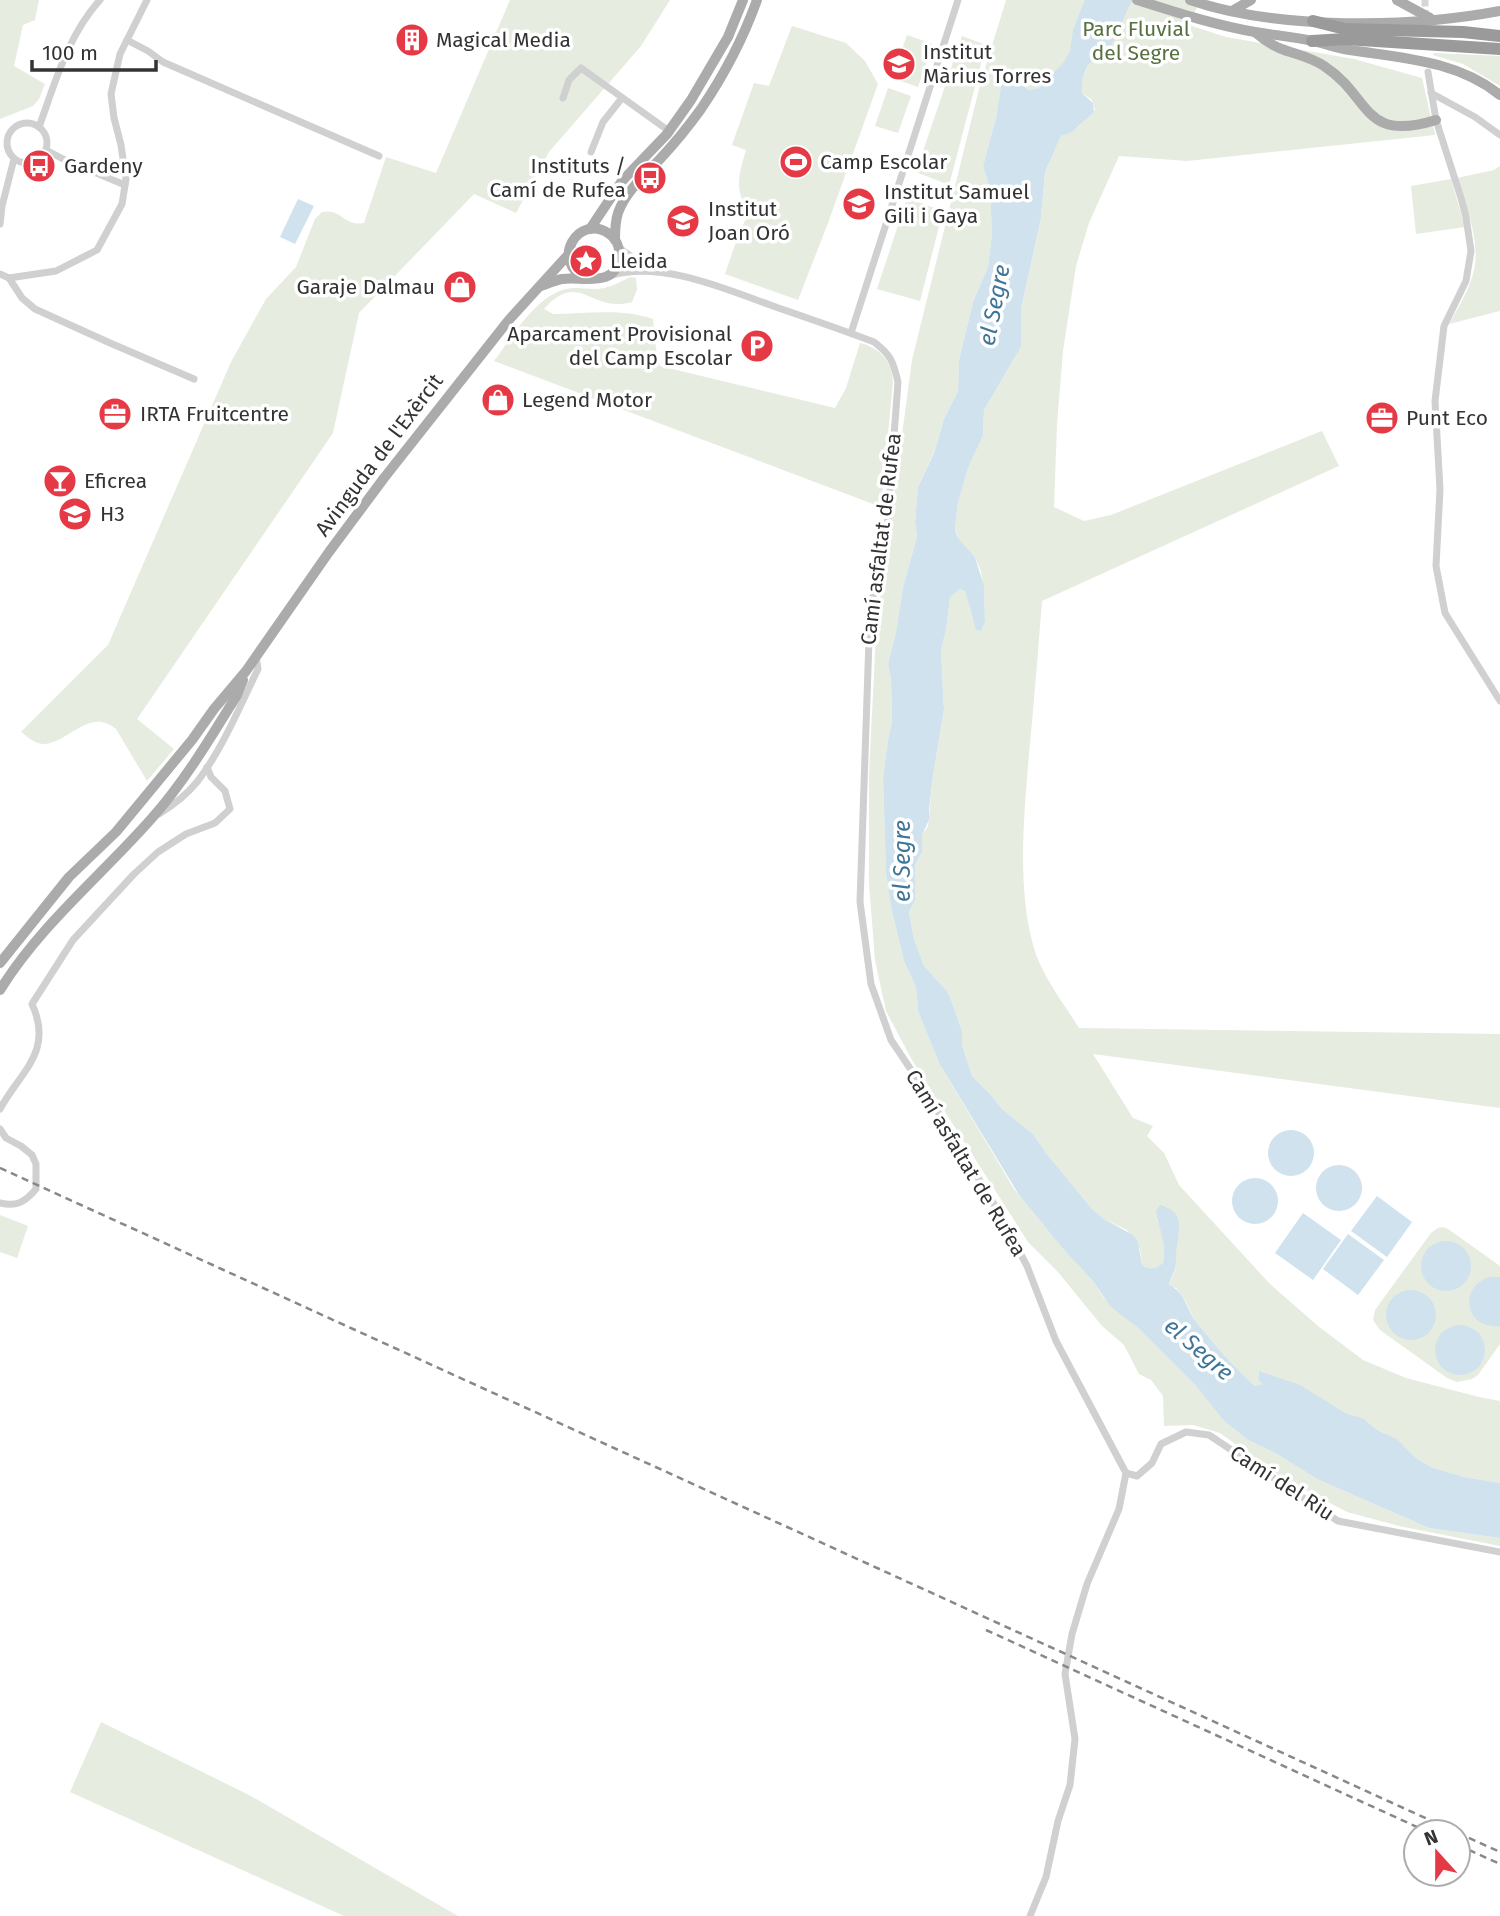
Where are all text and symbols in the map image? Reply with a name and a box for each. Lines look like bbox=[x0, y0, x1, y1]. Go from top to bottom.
park label: Parc Fluvial del Segre bbox=[1082, 16, 1190, 66]
building icon: Magical Media bbox=[393, 21, 431, 59]
place label: Magical Media bbox=[436, 27, 571, 53]
scale bar bbox=[32, 28, 156, 72]
place label: Institut Màrius Torres bbox=[923, 39, 1051, 89]
text: 100 m bbox=[42, 40, 98, 66]
school or university icon: Institut Màrius Torres bbox=[880, 45, 918, 83]
sports icon: Camp Escolar bbox=[777, 143, 815, 181]
bus stop icon: Gardeny bbox=[20, 147, 58, 185]
place label: Camp Escolar bbox=[820, 149, 947, 175]
place label: Gardeny bbox=[64, 153, 143, 179]
place label: Instituts / Camí de Rufea bbox=[490, 153, 626, 203]
bus stop icon: Instituts / Camí de Rufea bbox=[631, 159, 669, 197]
place label: Institut Samuel Gili i Gaya bbox=[884, 179, 1029, 229]
school or university icon: Institut Samuel Gili i Gaya bbox=[840, 185, 878, 223]
place label: Institut Joan Oró bbox=[708, 196, 790, 246]
school or university icon: Institut Joan Oró bbox=[664, 202, 702, 240]
place icon: Lleida bbox=[567, 242, 605, 280]
place label: Lleida bbox=[610, 248, 668, 274]
water label: el Segre bbox=[972, 262, 1016, 348]
shop icon: Garaje Dalmau bbox=[441, 268, 479, 306]
place label: Garaje Dalmau bbox=[297, 274, 435, 300]
place label: Aparcament Provisional del Camp Escolar bbox=[507, 321, 732, 371]
parking icon: Aparcament Provisional del Camp Escolar bbox=[738, 327, 776, 365]
street label: Avinguda de l'Exèrcit bbox=[309, 368, 449, 541]
shop icon: Legend Motor bbox=[479, 381, 517, 419]
place label: Legend Motor bbox=[522, 387, 652, 413]
office icon: IRTA Fruitcentre bbox=[96, 395, 134, 433]
office icon: Punt Eco bbox=[1363, 399, 1401, 437]
place label: IRTA Fruitcentre bbox=[140, 401, 289, 427]
place label: Punt Eco bbox=[1406, 405, 1488, 431]
street label: Camí asfaltat de Rufea bbox=[855, 432, 907, 646]
bar icon: Eficrea bbox=[41, 462, 79, 500]
place label: Eficrea bbox=[84, 468, 147, 494]
school or university icon: H3 bbox=[56, 495, 94, 533]
place label: H3 bbox=[100, 501, 125, 527]
water label: el Segre bbox=[888, 820, 916, 902]
street label: Camí asfaltat de Rufea bbox=[900, 1065, 1032, 1261]
water label: el Segre bbox=[1159, 1312, 1239, 1387]
street label: Camí del Riu bbox=[1225, 1440, 1339, 1526]
north arrow bbox=[1402, 1818, 1472, 1888]
text: N bbox=[1421, 1825, 1441, 1851]

